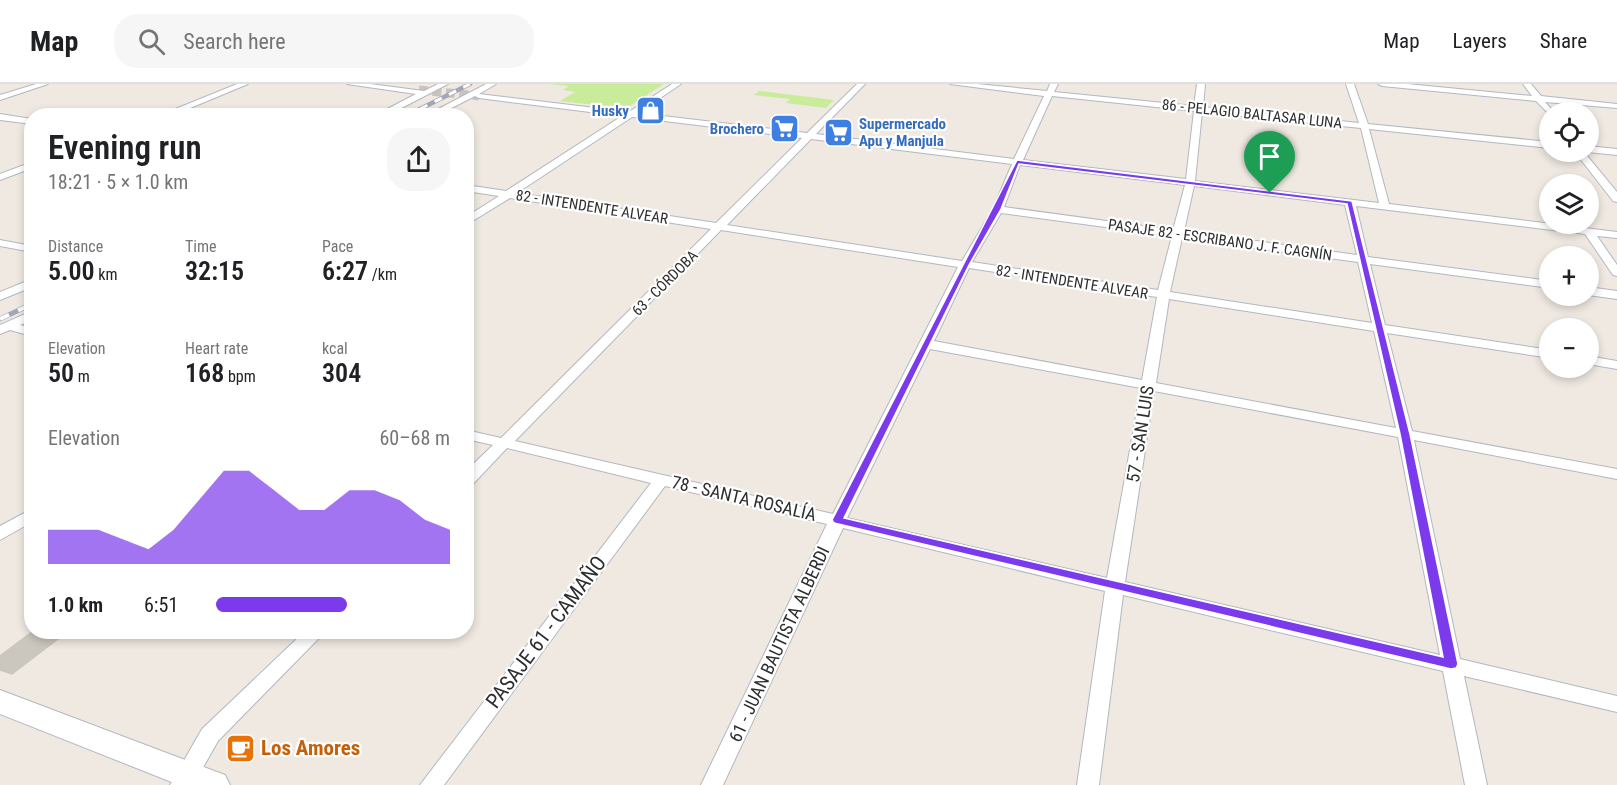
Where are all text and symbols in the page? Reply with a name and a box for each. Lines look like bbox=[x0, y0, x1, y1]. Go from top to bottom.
search box bbox=[114, 14, 534, 68]
text: Map bbox=[30, 25, 78, 58]
icon: search bbox=[135, 25, 168, 58]
text: Search here bbox=[183, 29, 286, 54]
text: Map bbox=[1383, 29, 1420, 53]
text: Layers bbox=[1453, 29, 1507, 53]
text: Share bbox=[1540, 29, 1587, 53]
shop icon: Husky bbox=[634, 95, 666, 127]
street label: 86 - PELAGIO BALTASAR LUNA bbox=[1161, 96, 1343, 132]
place label: Husky bbox=[592, 102, 629, 120]
map controls bbox=[1539, 102, 1599, 378]
button: locate bbox=[1539, 102, 1599, 162]
supermarket icon: Brochero bbox=[769, 113, 801, 145]
place label: Supermercado Apu y Manjula bbox=[859, 115, 946, 150]
supermarket icon: Supermercado Apu y Manjula bbox=[822, 117, 854, 149]
place label: Brochero bbox=[710, 120, 764, 138]
text: Evening run bbox=[48, 128, 202, 167]
button: share bbox=[387, 128, 450, 191]
pin bbox=[1244, 131, 1295, 193]
icon: arrive bbox=[1253, 140, 1286, 173]
text: 18:21 · 5 × 1.0 km bbox=[48, 170, 188, 194]
button: layers bbox=[1539, 174, 1599, 234]
street label: 82 - INTENDENTE ALVEAR bbox=[515, 186, 669, 228]
street label: PASAJE 82 - ESCRIBANO J. F. CAGNÍN bbox=[1107, 215, 1333, 265]
text: Distance bbox=[48, 237, 103, 256]
text: Time bbox=[185, 237, 217, 256]
text: Pace bbox=[322, 237, 353, 256]
street label: 63 - CÓRDOBA bbox=[628, 246, 702, 320]
button: + bbox=[1539, 246, 1599, 306]
text: 5.00 bbox=[48, 256, 95, 286]
text: 32:15 bbox=[185, 256, 244, 286]
text: 6:27 bbox=[322, 256, 368, 286]
street label: 82 - INTENDENTE ALVEAR bbox=[995, 261, 1149, 303]
text: km bbox=[95, 265, 118, 284]
text: /km bbox=[368, 265, 397, 284]
button: − bbox=[1539, 318, 1599, 378]
text: Elevation bbox=[48, 339, 106, 358]
text: Heart rate bbox=[185, 339, 248, 358]
text: kcal bbox=[322, 339, 348, 358]
text: 50 bbox=[48, 358, 74, 388]
text: 168 bbox=[185, 358, 224, 388]
text: 304 bbox=[322, 358, 361, 388]
text: m bbox=[74, 367, 90, 386]
text: bpm bbox=[224, 367, 256, 386]
street label: 57 - SAN LUIS bbox=[1122, 384, 1158, 484]
text: Elevation bbox=[48, 426, 120, 450]
text: 60–68 m bbox=[379, 426, 450, 450]
street label: 78 - SANTA ROSALÍA bbox=[670, 471, 819, 525]
street label: 61 - JUAN BAUTISTA ALBERDI bbox=[724, 543, 834, 745]
street label: PASAJE 61 - CAMAÑO bbox=[481, 551, 611, 713]
text: 1.0 km bbox=[48, 593, 103, 617]
text: 6:51 bbox=[144, 593, 178, 617]
cafe icon: Los Amores bbox=[224, 732, 256, 764]
place label: Los Amores bbox=[261, 736, 360, 760]

